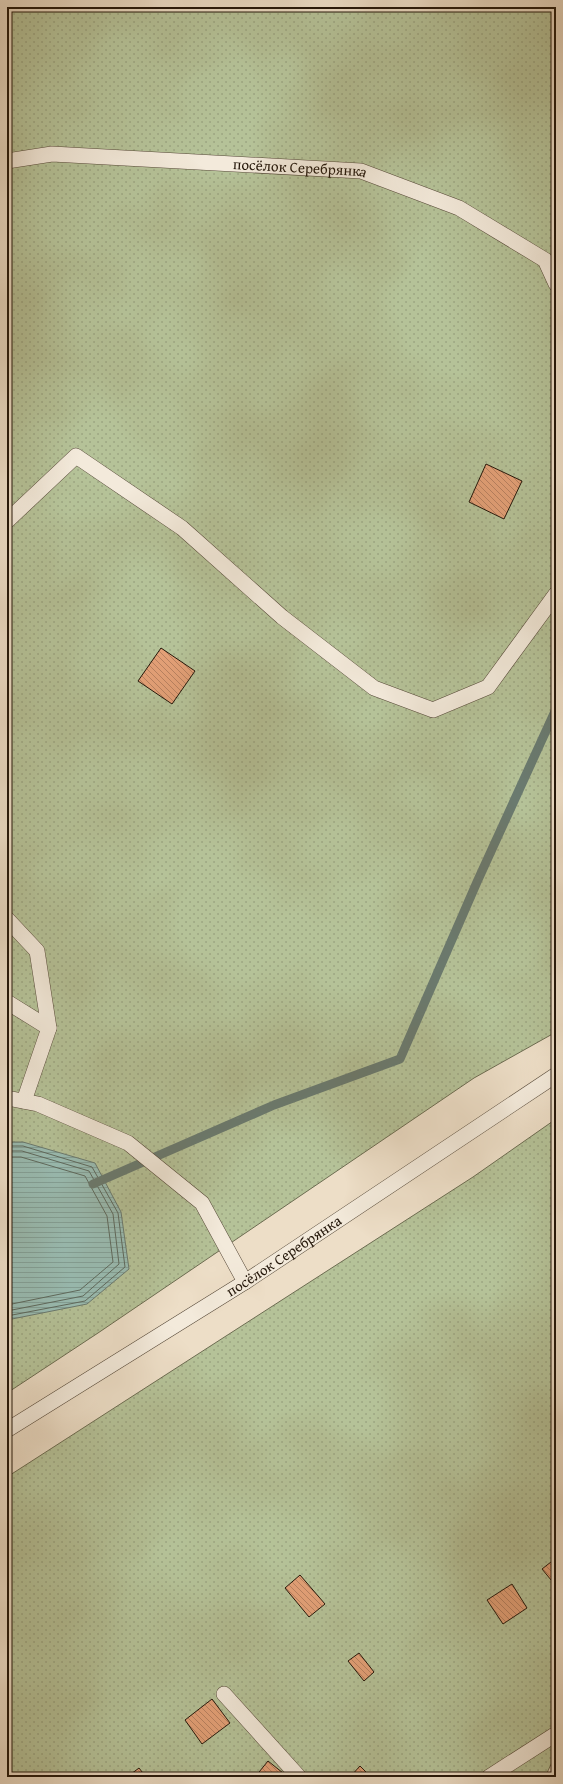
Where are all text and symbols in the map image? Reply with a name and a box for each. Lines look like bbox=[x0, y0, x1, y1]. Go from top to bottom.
street label: посёлок Серебрянка bbox=[232, 153, 371, 183]
street label: посёлок Серебрянка bbox=[222, 1209, 346, 1301]

